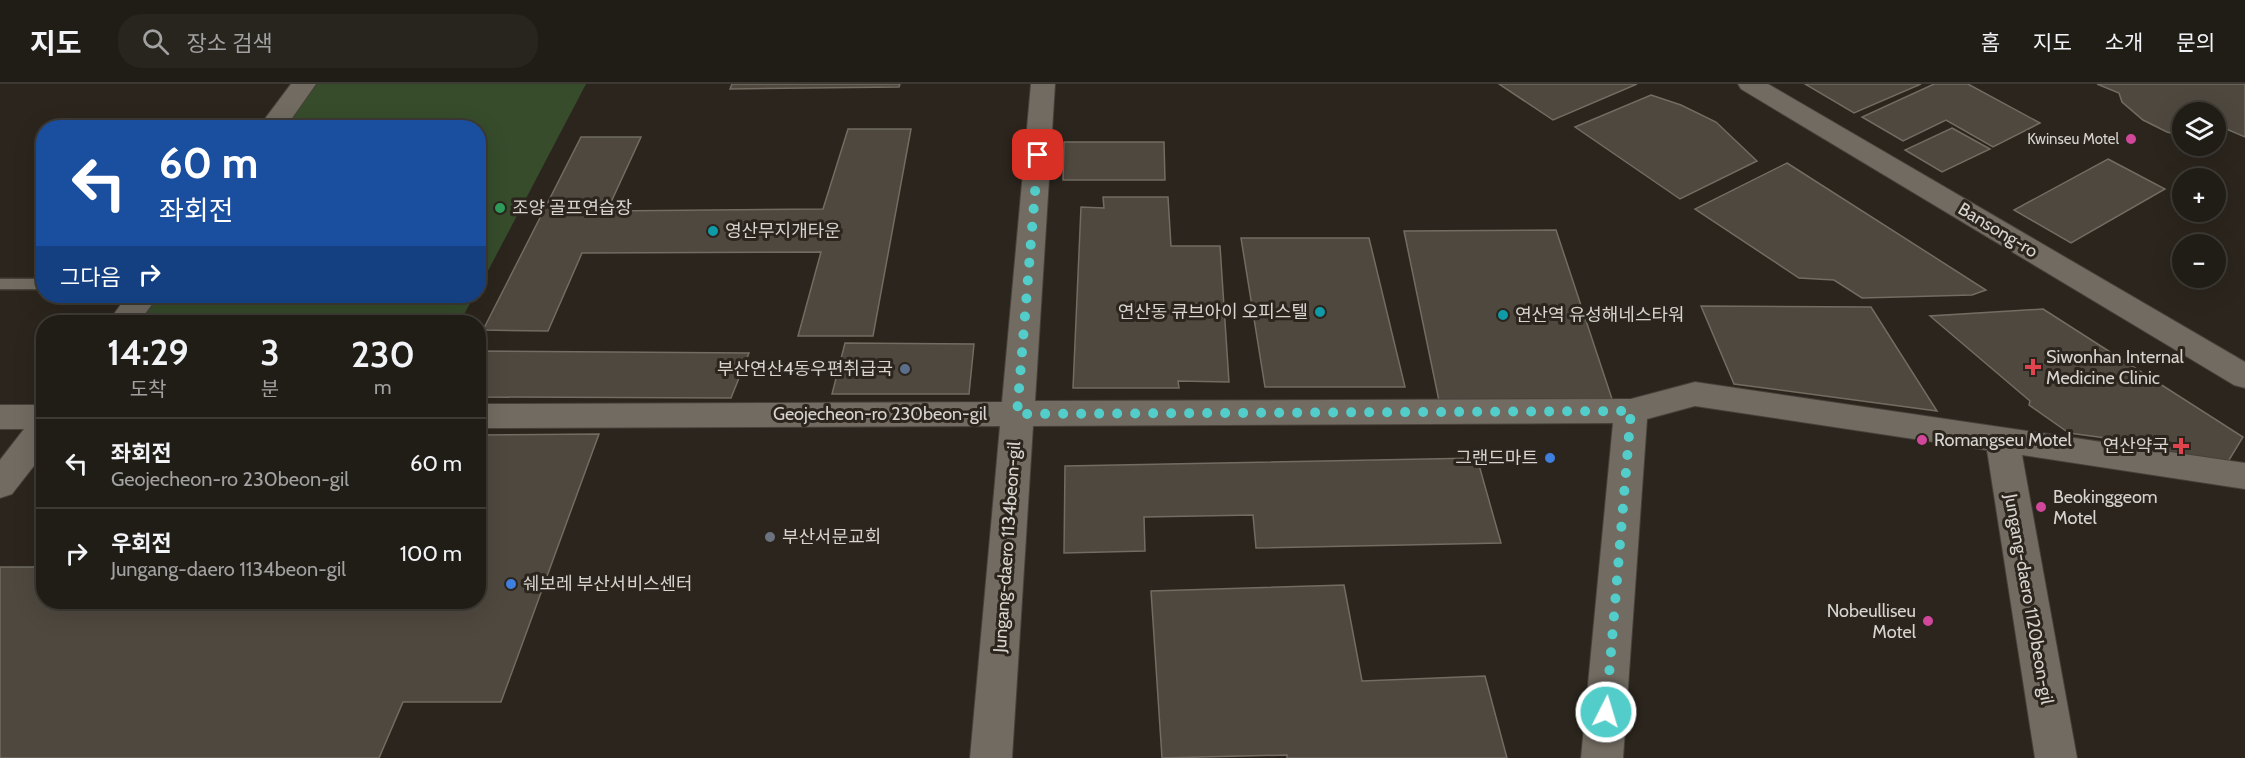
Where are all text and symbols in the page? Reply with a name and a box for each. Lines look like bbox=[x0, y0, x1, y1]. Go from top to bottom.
search box bbox=[118, 14, 538, 68]
icon: search bbox=[139, 25, 172, 58]
text: 지도 bbox=[30, 26, 82, 60]
text: 장소 검색 bbox=[187, 30, 272, 57]
text: 홈 bbox=[1981, 30, 2000, 55]
text: 지도 bbox=[2033, 30, 2072, 55]
text: 소개 bbox=[2105, 30, 2143, 55]
text: 문의 bbox=[2176, 30, 2215, 55]
map controls bbox=[2172, 102, 2226, 288]
button: layers bbox=[2172, 102, 2226, 156]
pin bbox=[1012, 129, 1063, 180]
place label: Kwinseu Motel bbox=[2027, 130, 2119, 148]
marker: Kwinseu Motel bbox=[2124, 132, 2138, 146]
text: 60 m bbox=[159, 137, 258, 189]
icon: arrive bbox=[1021, 138, 1054, 171]
icon: left bbox=[60, 144, 138, 222]
button: + bbox=[2172, 168, 2226, 222]
text: 좌회전 bbox=[159, 194, 234, 227]
place label: 조양 골프연습장 bbox=[512, 197, 632, 219]
street label: Bansong-ro bbox=[1954, 198, 2042, 262]
marker: 조양 골프연습장 bbox=[493, 201, 507, 215]
place label: 영산무지개타운 bbox=[725, 220, 841, 242]
marker: 영산무지개타운 bbox=[706, 224, 720, 238]
button: − bbox=[2172, 234, 2226, 288]
icon: right bbox=[133, 258, 166, 291]
text: 그다음 bbox=[60, 264, 121, 291]
place label: 연산동 큐브아이 오피스텔 bbox=[1118, 301, 1308, 323]
place label: 연산역 유성해네스타워 bbox=[1515, 304, 1685, 326]
marker: 연산동 큐브아이 오피스텔 bbox=[1313, 305, 1327, 319]
marker: 연산역 유성해네스타워 bbox=[1496, 308, 1510, 322]
text: 14:29 bbox=[107, 330, 189, 374]
text: 3 bbox=[260, 330, 280, 374]
text: 230 bbox=[351, 332, 415, 376]
place label: Siwonhan Internal Medicine Clinic bbox=[2046, 346, 2185, 389]
place label: 부산연산4동우편취급국 bbox=[717, 358, 893, 380]
marker: Siwonhan Internal Medicine Clinic bbox=[2024, 358, 2042, 376]
marker: 부산연산4동우편취급국 bbox=[898, 362, 912, 376]
text: m bbox=[374, 375, 392, 399]
text: 도착 bbox=[130, 377, 167, 401]
text: 분 bbox=[261, 377, 279, 401]
street label: Geojecheon-ro 230beon-gil bbox=[773, 403, 988, 425]
place label: Romangseu Motel bbox=[1934, 429, 2072, 451]
marker: Romangseu Motel bbox=[1915, 433, 1929, 447]
place label: 연산약국 bbox=[2103, 435, 2169, 457]
marker: 연산약국 bbox=[2174, 439, 2188, 453]
text: 좌회전 bbox=[111, 440, 172, 467]
street label: Jungang-daero 1134beon-gil bbox=[989, 440, 1025, 654]
icon: left bbox=[60, 447, 93, 480]
place label: 그랜드마트 bbox=[1455, 447, 1538, 469]
text: 60 m bbox=[410, 450, 462, 477]
marker: 그랜드마트 bbox=[1543, 451, 1557, 465]
text: Geojecheon-ro 230beon-gil bbox=[111, 467, 349, 491]
place label: Beokinggeom Motel bbox=[2053, 486, 2158, 529]
street label: Jungang-daero 1120beon-gil bbox=[1999, 491, 2058, 707]
marker: Beokinggeom Motel bbox=[2034, 500, 2048, 514]
place label: 부산서문교회 bbox=[782, 526, 881, 548]
text: 우회전 bbox=[111, 530, 172, 557]
marker: 부산서문교회 bbox=[763, 530, 777, 544]
icon: right bbox=[60, 537, 93, 570]
text: 100 m bbox=[400, 540, 462, 567]
text: Jungang-daero 1134beon-gil bbox=[111, 557, 346, 581]
place label: 쉐보레 부산서비스센터 bbox=[523, 573, 693, 595]
marker: 쉐보레 부산서비스센터 bbox=[504, 577, 518, 591]
place label: Nobeulliseu Motel bbox=[1827, 600, 1917, 643]
marker: Nobeulliseu Motel bbox=[1921, 614, 1935, 628]
position arrow bbox=[1574, 680, 1638, 744]

